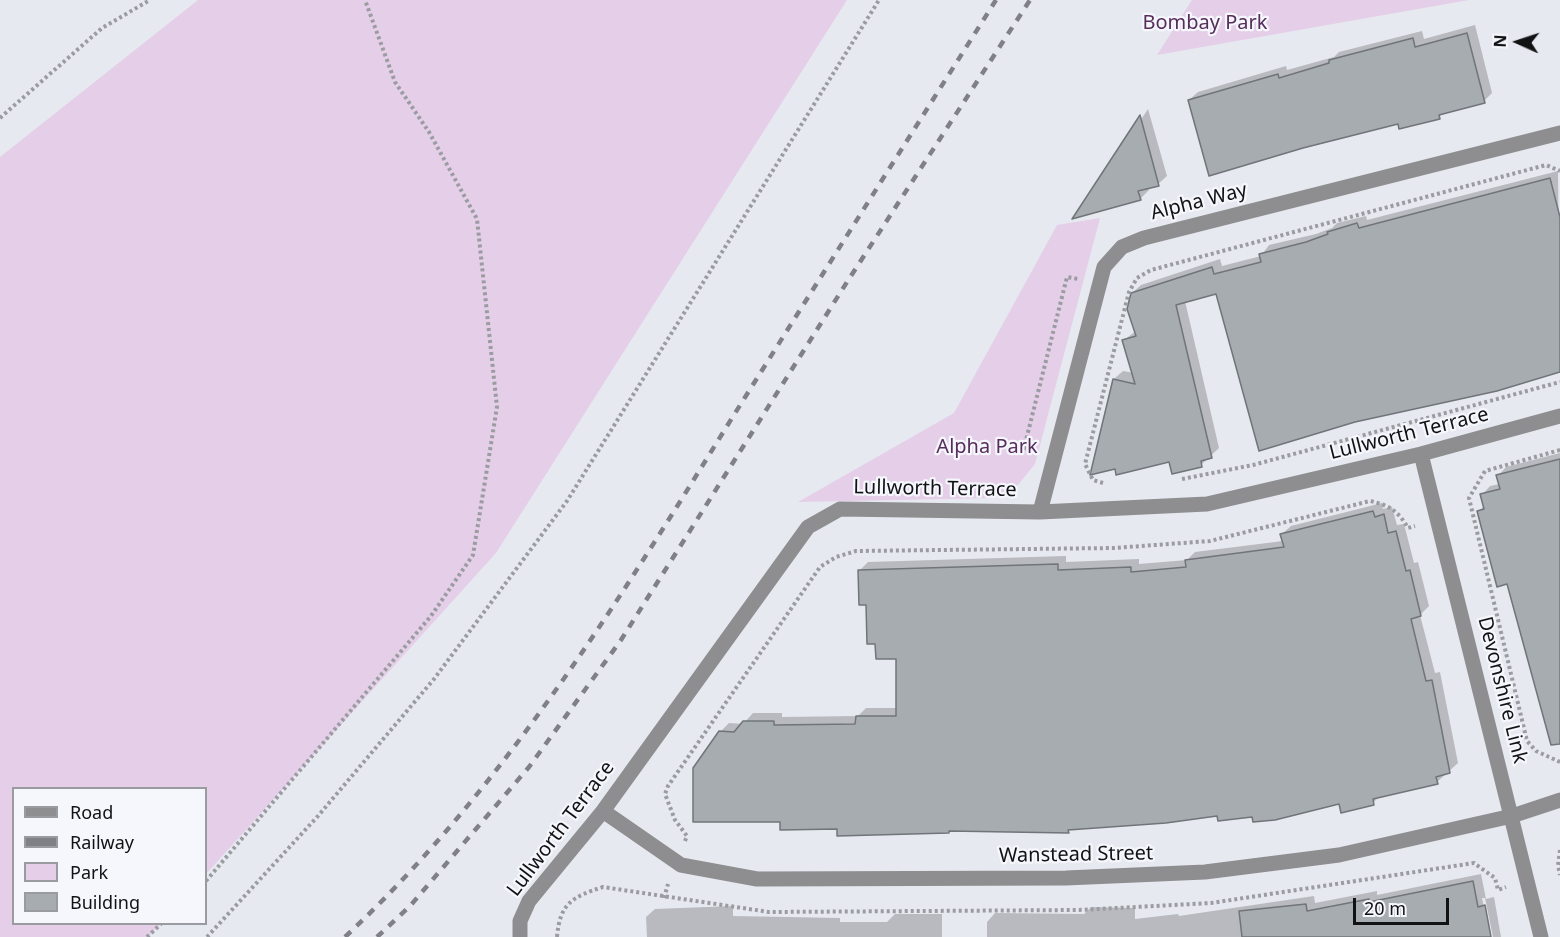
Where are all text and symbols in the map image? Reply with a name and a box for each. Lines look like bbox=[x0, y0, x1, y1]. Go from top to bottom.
park label: Bombay Park bbox=[1143, 11, 1267, 35]
north arrow bbox=[1488, 12, 1548, 72]
text: N bbox=[1489, 34, 1511, 48]
street label: Alpha Way bbox=[1148, 178, 1250, 226]
street label: Lullworth Terrace bbox=[1327, 403, 1491, 465]
park label: Alpha Park bbox=[936, 435, 1038, 459]
street label: Lullworth Terrace bbox=[853, 476, 1017, 502]
street label: Devonshire Link bbox=[1472, 614, 1532, 766]
street label: Lullworth Terrace bbox=[502, 757, 620, 901]
legend bbox=[12, 787, 207, 925]
text: Road bbox=[70, 800, 113, 824]
text: Railway bbox=[70, 830, 134, 854]
street label: Wanstead Street bbox=[999, 842, 1153, 868]
text: Park bbox=[70, 860, 108, 884]
scale bar bbox=[1356, 886, 1452, 924]
text: Building bbox=[70, 890, 140, 914]
text: 20 m bbox=[1364, 896, 1406, 920]

